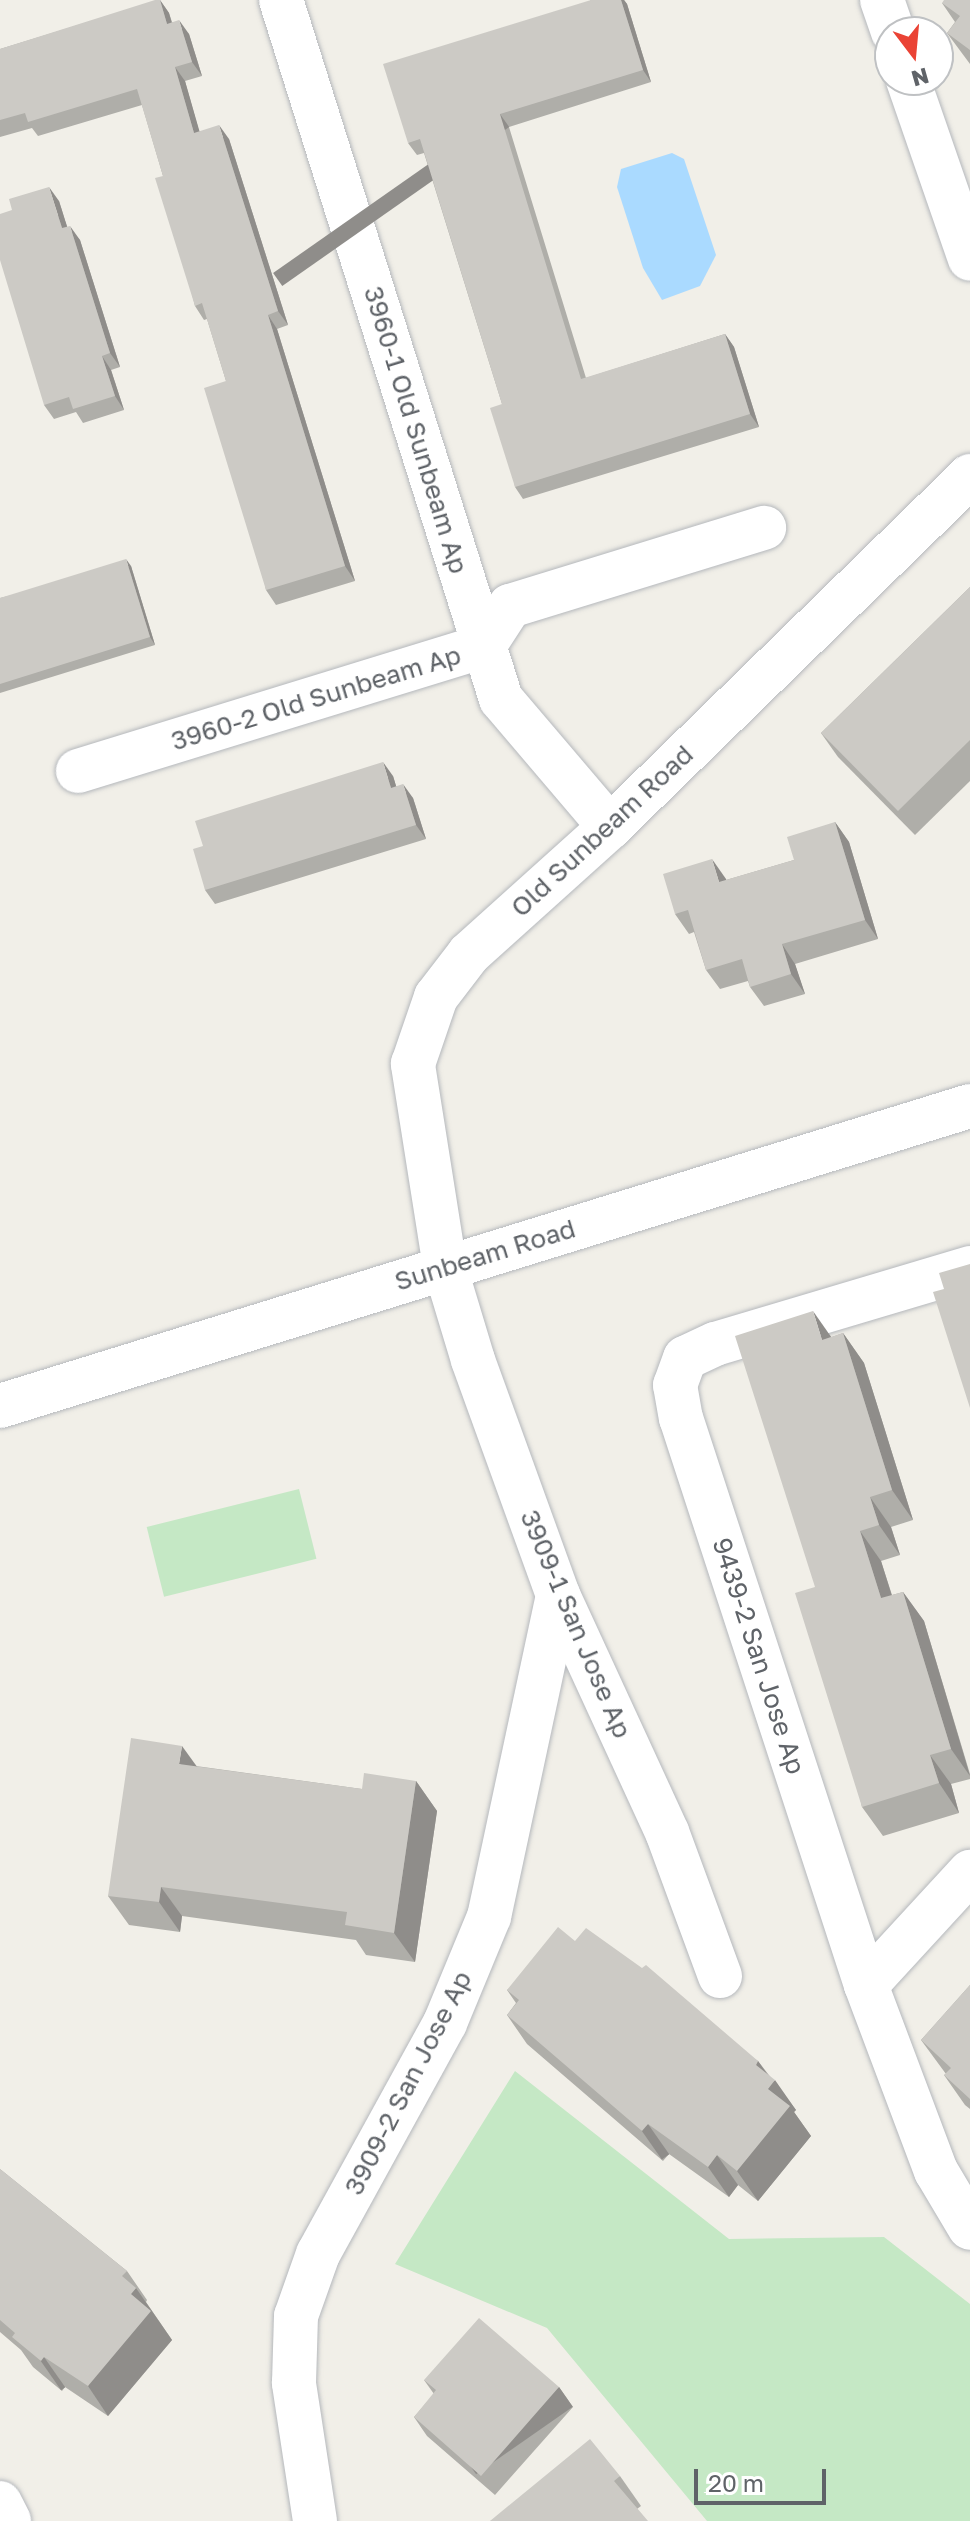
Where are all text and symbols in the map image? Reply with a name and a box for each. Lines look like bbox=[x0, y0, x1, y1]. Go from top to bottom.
north arrow bbox=[874, 16, 954, 96]
text: N bbox=[908, 62, 932, 93]
street label: 3960-1 Old Sunbeam Ap bbox=[357, 283, 475, 577]
street label: 3960-2 Old Sunbeam Ap bbox=[167, 639, 465, 757]
street label: Old Sunbeam Road bbox=[505, 739, 699, 923]
street label: Sunbeam Road bbox=[391, 1213, 579, 1297]
street label: 3909-1 San Jose Ap bbox=[514, 1505, 638, 1743]
street label: 9439-2 San Jose Ap bbox=[706, 1534, 812, 1778]
street label: 3909-2 San Jose Ap bbox=[338, 1966, 478, 2200]
scale bar bbox=[698, 2453, 830, 2503]
text: 20 m bbox=[708, 2468, 764, 2497]

